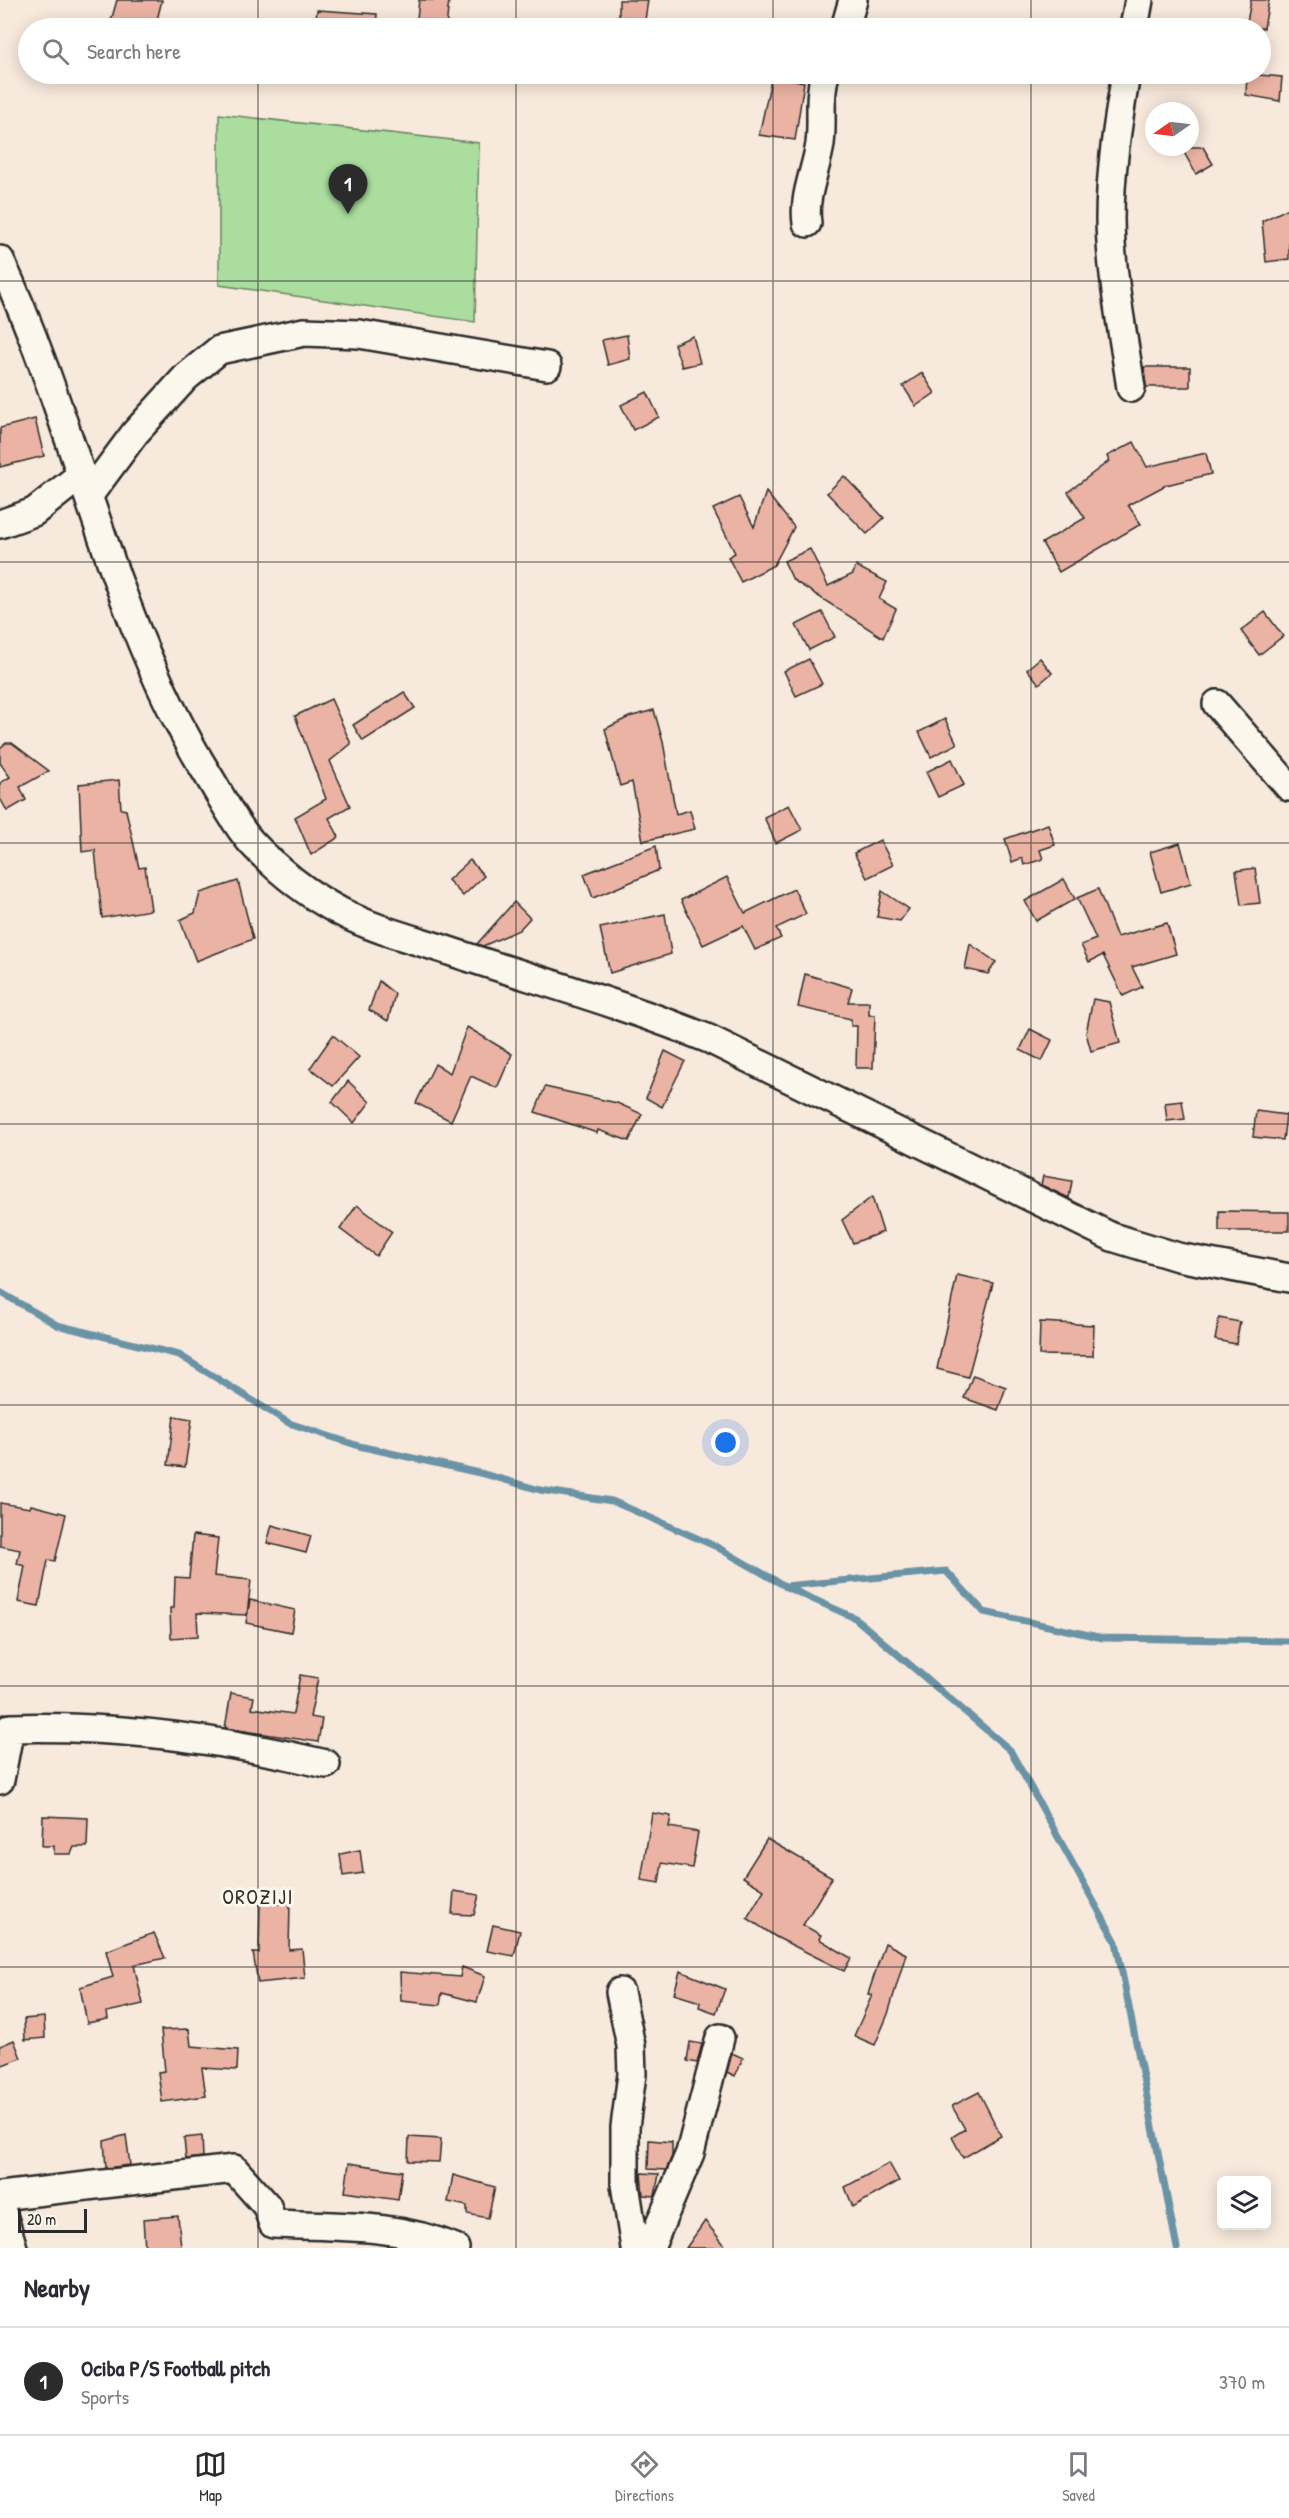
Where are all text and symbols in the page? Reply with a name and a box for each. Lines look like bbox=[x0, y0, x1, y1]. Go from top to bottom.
search box bbox=[18, 18, 1271, 84]
icon: search bbox=[39, 35, 72, 68]
text: Search here bbox=[87, 36, 181, 66]
north arrow bbox=[1145, 102, 1199, 156]
pin: 1 bbox=[328, 164, 368, 214]
your location bbox=[711, 1428, 740, 1457]
district label: OROZIJI bbox=[222, 1882, 294, 1911]
map controls bbox=[1217, 2176, 1271, 2230]
button: layers bbox=[1217, 2176, 1271, 2230]
scale bar bbox=[18, 2206, 87, 2234]
text: 20 m bbox=[27, 2208, 56, 2230]
text: Nearby bbox=[24, 2270, 90, 2305]
text: Ociba P/S Football pitch bbox=[81, 2353, 270, 2383]
text: 1 bbox=[40, 2368, 47, 2395]
text: 370 m bbox=[1219, 2368, 1265, 2395]
text: Sports bbox=[81, 2383, 129, 2410]
tab: Map bbox=[194, 2448, 227, 2506]
tab: Directions bbox=[615, 2448, 674, 2506]
tab: Saved bbox=[1062, 2448, 1095, 2506]

